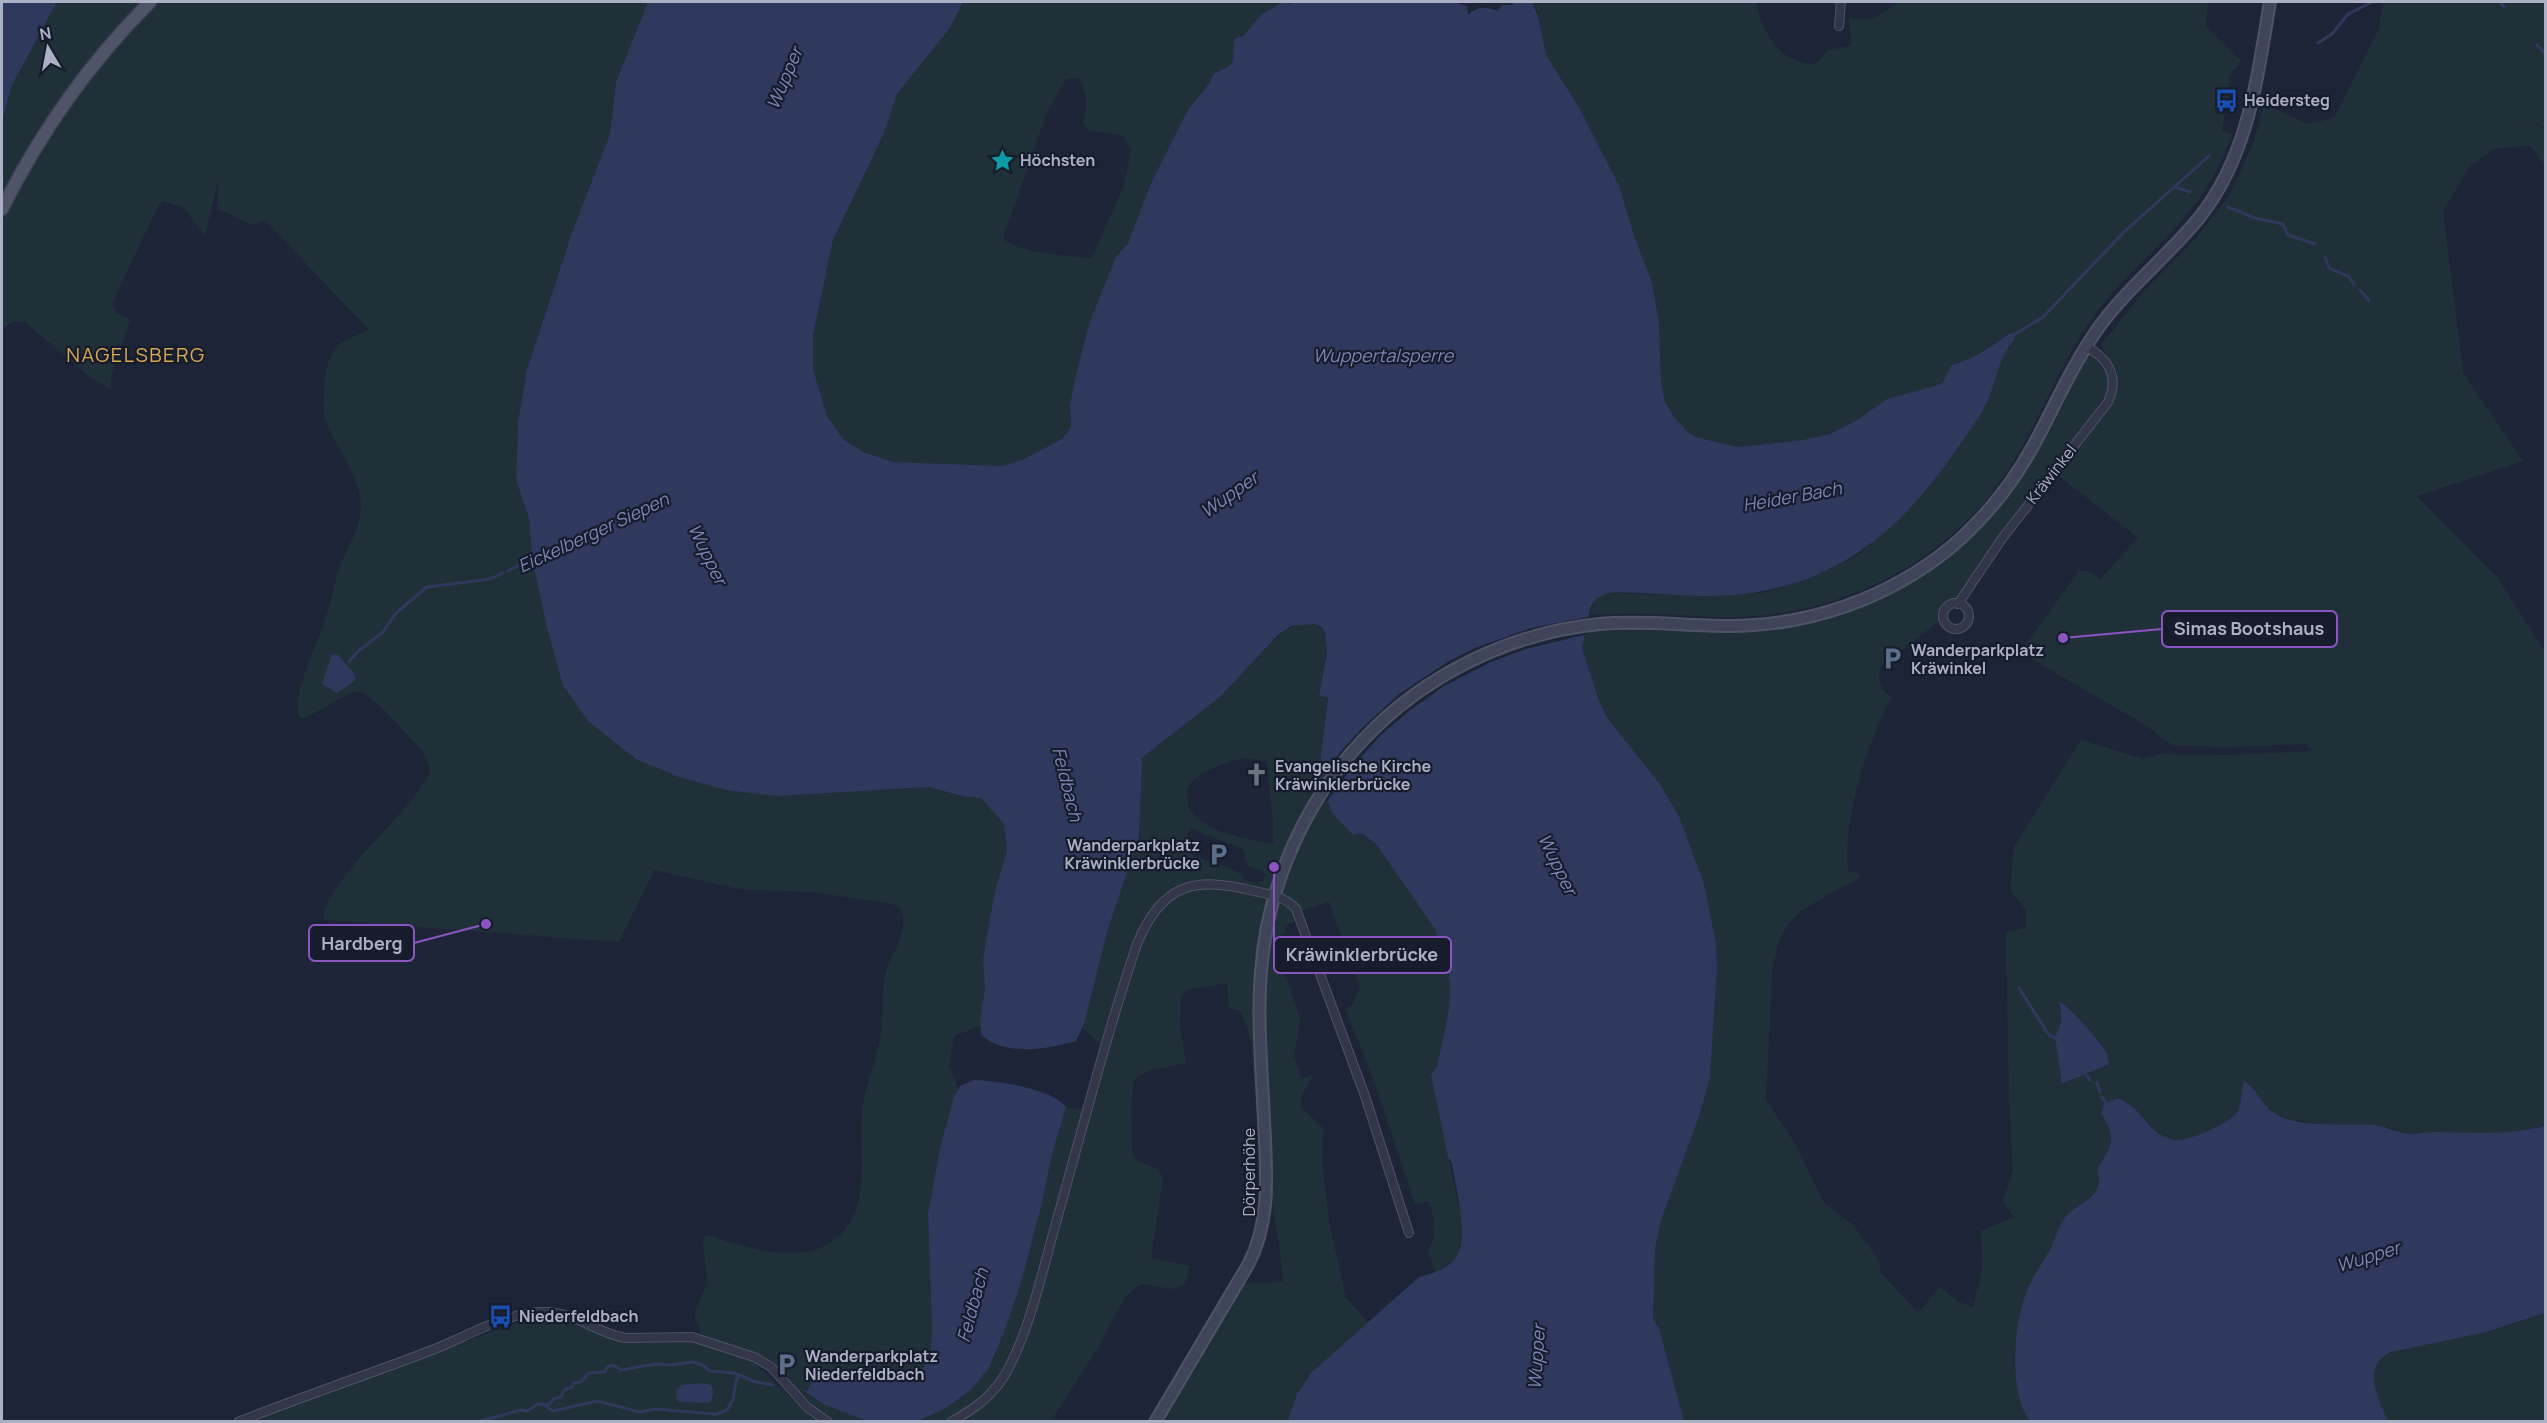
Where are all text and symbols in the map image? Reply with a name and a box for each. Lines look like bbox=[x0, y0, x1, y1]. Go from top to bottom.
north arrow bbox=[18, 18, 78, 78]
text: N bbox=[38, 21, 53, 45]
water label: Wupper bbox=[760, 41, 809, 113]
bus stop icon: Heidersteg bbox=[2213, 87, 2239, 113]
place label: Heidersteg bbox=[2244, 89, 2330, 111]
place icon: Höchsten bbox=[989, 147, 1015, 173]
place label: Höchsten bbox=[1020, 149, 1095, 171]
district label: NAGELSBERG bbox=[66, 341, 206, 368]
water label: Wuppertalsperre bbox=[1313, 343, 1455, 367]
street label: Kräwinkel bbox=[2021, 440, 2081, 508]
water label: Wupper bbox=[1195, 464, 1265, 523]
water label: Heider Bach bbox=[1741, 475, 1845, 517]
water label: Eickelberger Siepen bbox=[514, 486, 673, 577]
water label: Wupper bbox=[683, 519, 734, 591]
callout: Simas Bootshaus bbox=[2162, 611, 2337, 647]
text: Simas Bootshaus bbox=[2174, 616, 2325, 640]
place label: Wanderparkplatz Kräwinkel bbox=[1911, 639, 2044, 679]
parking icon: Wanderparkplatz Kräwinkel bbox=[1880, 646, 1906, 672]
water label: Feldbach bbox=[1047, 744, 1089, 825]
place label: Evangelische Kirche Kräwinklerbrücke bbox=[1275, 755, 1431, 795]
church icon: Evangelische Kirche Kräwinklerbrücke bbox=[1244, 762, 1270, 788]
water label: Wupper bbox=[1533, 829, 1584, 901]
place label: Wanderparkplatz Kräwinklerbrücke bbox=[1065, 834, 1200, 874]
parking icon: Wanderparkplatz Kräwinklerbrücke bbox=[1205, 841, 1231, 867]
callout: Hardberg bbox=[309, 925, 414, 961]
text: Hardberg bbox=[321, 931, 403, 955]
callout: Kräwinklerbrücke bbox=[1274, 937, 1451, 973]
text: Kräwinklerbrücke bbox=[1286, 942, 1438, 966]
street label: Dörperhöhe bbox=[1238, 1128, 1260, 1216]
water label: Wupper bbox=[2333, 1234, 2405, 1277]
water label: Feldbach bbox=[951, 1264, 994, 1345]
bus stop icon: Niederfeldbach bbox=[488, 1303, 514, 1329]
place label: Niederfeldbach bbox=[519, 1305, 639, 1327]
water label: Wupper bbox=[1522, 1321, 1550, 1390]
place label: Wanderparkplatz Niederfeldbach bbox=[805, 1345, 938, 1385]
parking icon: Wanderparkplatz Niederfeldbach bbox=[774, 1352, 800, 1378]

